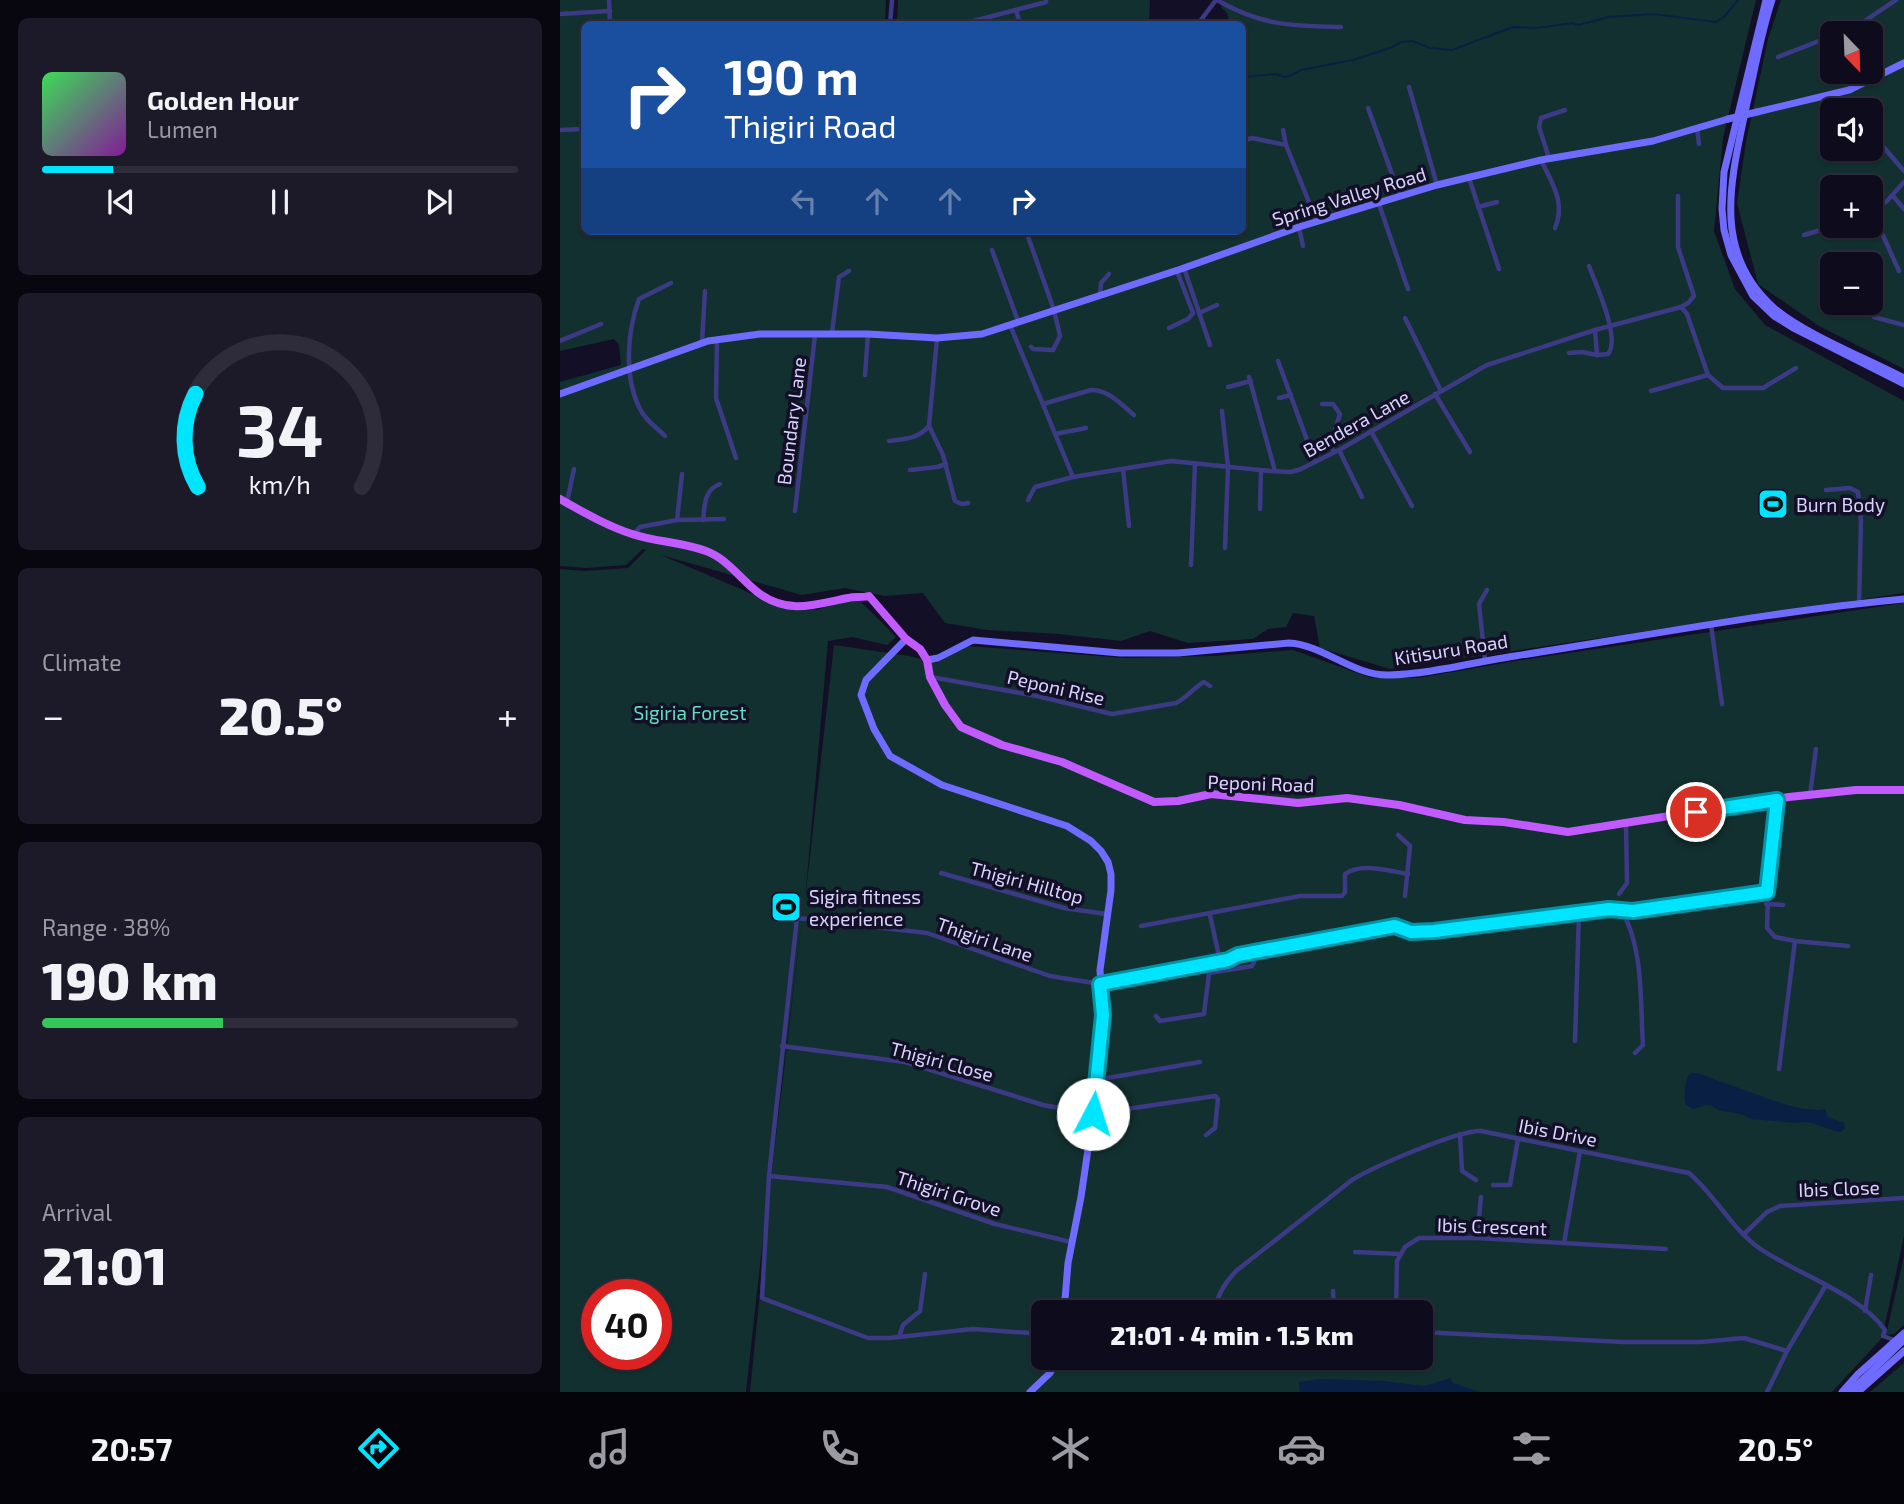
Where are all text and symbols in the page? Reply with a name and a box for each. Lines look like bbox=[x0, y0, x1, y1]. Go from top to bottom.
north arrow bbox=[1820, 21, 1883, 84]
map controls bbox=[1820, 21, 1883, 315]
text: 190 m bbox=[724, 46, 859, 105]
icon: right bbox=[609, 49, 700, 140]
text: Golden Hour bbox=[147, 84, 299, 115]
button: sound bbox=[1820, 98, 1883, 161]
text: Thigiri Road bbox=[724, 106, 897, 144]
text: Lumen bbox=[147, 115, 218, 143]
street label: Spring Valley Road bbox=[1269, 162, 1429, 230]
button: + bbox=[1820, 175, 1883, 238]
icon: left bbox=[785, 182, 823, 220]
icon: ahead bbox=[858, 182, 896, 220]
icon: ahead bbox=[931, 182, 969, 220]
icon: right bbox=[1004, 182, 1042, 220]
icon: previous bbox=[102, 183, 140, 221]
icon: pause bbox=[261, 183, 299, 221]
icon: next bbox=[420, 183, 458, 221]
button: − bbox=[1820, 252, 1883, 315]
street label: Boundary Lane bbox=[772, 356, 810, 486]
street label: Bendera Lane bbox=[1299, 384, 1413, 462]
text: 34 bbox=[236, 385, 324, 473]
text: km/h bbox=[249, 469, 311, 499]
sports icon: Burn Body bbox=[1756, 487, 1790, 521]
place label: Burn Body bbox=[1796, 493, 1885, 516]
street label: Kitisuru Road bbox=[1392, 629, 1510, 669]
text: Climate bbox=[42, 648, 122, 676]
street label: Peponi Rise bbox=[1005, 665, 1107, 709]
text: 20.5° bbox=[219, 683, 343, 745]
text: − bbox=[42, 692, 64, 738]
text: + bbox=[497, 692, 518, 738]
park label: Sigiria Forest bbox=[634, 701, 746, 724]
street label: Peponi Road bbox=[1207, 770, 1315, 796]
pin bbox=[1666, 782, 1726, 842]
icon: arrive bbox=[1677, 793, 1715, 831]
street label: Thigiri Hilltop bbox=[968, 856, 1086, 908]
place label: Sigira fitness experience bbox=[809, 885, 921, 930]
sports icon: Sigira fitness experience bbox=[769, 890, 803, 924]
street label: Thigiri Lane bbox=[934, 912, 1036, 966]
text: Range · 38% bbox=[42, 913, 170, 941]
text: 190 km bbox=[42, 948, 218, 1010]
street label: Thigiri Close bbox=[888, 1036, 996, 1086]
position arrow bbox=[1056, 1077, 1130, 1151]
street label: Ibis Drive bbox=[1517, 1113, 1599, 1151]
street label: Thigiri Grove bbox=[894, 1165, 1004, 1221]
street label: Ibis Close bbox=[1798, 1175, 1880, 1201]
text: Arrival bbox=[42, 1198, 112, 1226]
street label: Ibis Crescent bbox=[1437, 1213, 1547, 1239]
text: 21:01 bbox=[42, 1233, 167, 1295]
speed limit sign: 40 bbox=[581, 1279, 672, 1370]
text: 21:01 · 4 min · 1.5 km bbox=[1110, 1319, 1354, 1350]
icon: directions bbox=[354, 1424, 403, 1473]
icon: music bbox=[585, 1424, 634, 1473]
icon: phone bbox=[815, 1424, 864, 1473]
icon: climate bbox=[1046, 1424, 1095, 1473]
icon: car bbox=[1277, 1424, 1326, 1473]
icon: filters bbox=[1507, 1424, 1556, 1473]
text: 20:57 bbox=[91, 1429, 172, 1467]
text: 20.5° bbox=[1738, 1429, 1813, 1467]

